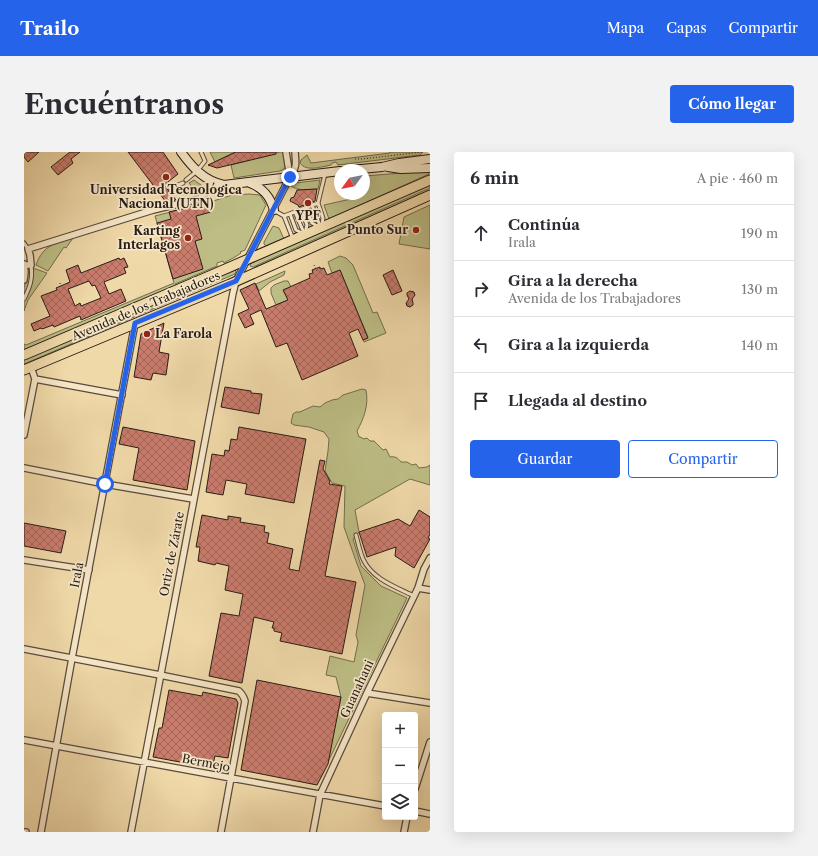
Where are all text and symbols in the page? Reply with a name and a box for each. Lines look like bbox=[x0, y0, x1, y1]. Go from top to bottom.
text: Trailo bbox=[20, 17, 79, 40]
text: Mapa bbox=[607, 19, 644, 37]
text: Capas bbox=[666, 19, 707, 37]
text: Compartir bbox=[729, 19, 798, 37]
button: Cómo llegar bbox=[670, 85, 794, 123]
text: Encuéntranos bbox=[24, 87, 224, 121]
north arrow bbox=[334, 164, 370, 200]
route end bbox=[281, 168, 299, 186]
text: 6 min bbox=[470, 168, 519, 188]
text: A pie · 460 m bbox=[697, 170, 778, 186]
marker: Universidad Tecnológica Nacional (UTN) bbox=[161, 172, 171, 182]
place label: Universidad Tecnológica Nacional (UTN) bbox=[90, 182, 243, 211]
marker: YPF bbox=[303, 198, 313, 208]
place label: YPF bbox=[294, 208, 321, 223]
text: Continúa bbox=[508, 215, 580, 234]
place label: Punto Sur bbox=[347, 222, 408, 237]
icon: ahead bbox=[470, 222, 492, 244]
place label: Karting Interlagos bbox=[118, 223, 181, 252]
marker: Punto Sur bbox=[411, 225, 421, 235]
text: 190 m bbox=[741, 225, 778, 241]
marker: Karting Interlagos bbox=[183, 233, 193, 243]
text: Irala bbox=[508, 234, 536, 250]
street label: Avenida de los Trabajadores bbox=[69, 267, 222, 344]
text: Gira a la derecha bbox=[508, 271, 638, 290]
icon: right bbox=[470, 278, 492, 300]
text: 130 m bbox=[742, 281, 778, 297]
text: Avenida de los Trabajadores bbox=[508, 290, 681, 306]
place label: La Farola bbox=[155, 326, 213, 341]
marker: La Farola bbox=[142, 329, 152, 339]
icon: left bbox=[470, 334, 492, 356]
text: Gira a la izquierda bbox=[508, 335, 649, 354]
text: 140 m bbox=[741, 337, 778, 353]
icon: arrive bbox=[470, 390, 492, 412]
text: Llegada al destino bbox=[508, 391, 647, 410]
button: Guardar bbox=[470, 440, 620, 478]
button: Compartir bbox=[628, 440, 778, 478]
route start bbox=[96, 475, 114, 493]
street label: Ortiz de Zárate bbox=[156, 510, 187, 598]
street label: Irala bbox=[67, 560, 86, 589]
street label: Guanahani bbox=[337, 657, 377, 720]
map controls bbox=[382, 712, 418, 820]
button: + bbox=[382, 712, 418, 748]
button: − bbox=[382, 748, 418, 784]
street label: Bermejo bbox=[181, 750, 231, 775]
button: layers bbox=[382, 784, 418, 820]

